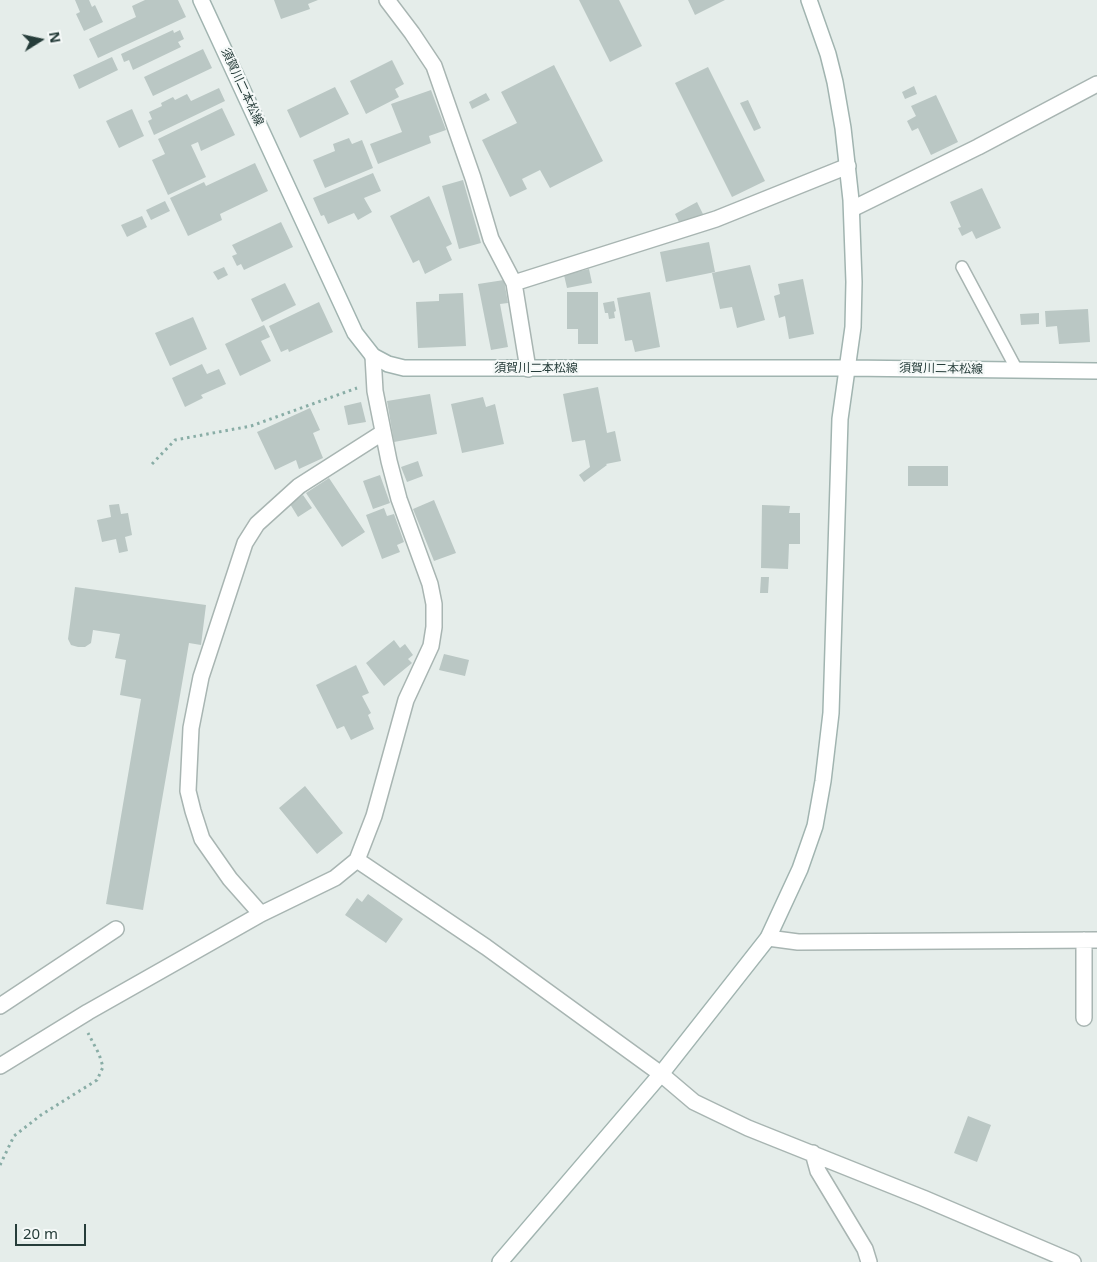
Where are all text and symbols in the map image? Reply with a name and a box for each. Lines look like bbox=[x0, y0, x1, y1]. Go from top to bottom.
north arrow bbox=[15, 15, 65, 65]
text: N bbox=[45, 30, 66, 45]
street label: 須賀川二本松線 bbox=[218, 46, 266, 128]
street label: 須賀川二本松線 bbox=[899, 361, 983, 377]
street label: 須賀川二本松線 bbox=[494, 362, 578, 376]
scale bar bbox=[18, 1214, 89, 1246]
text: 20 m bbox=[23, 1223, 58, 1243]

